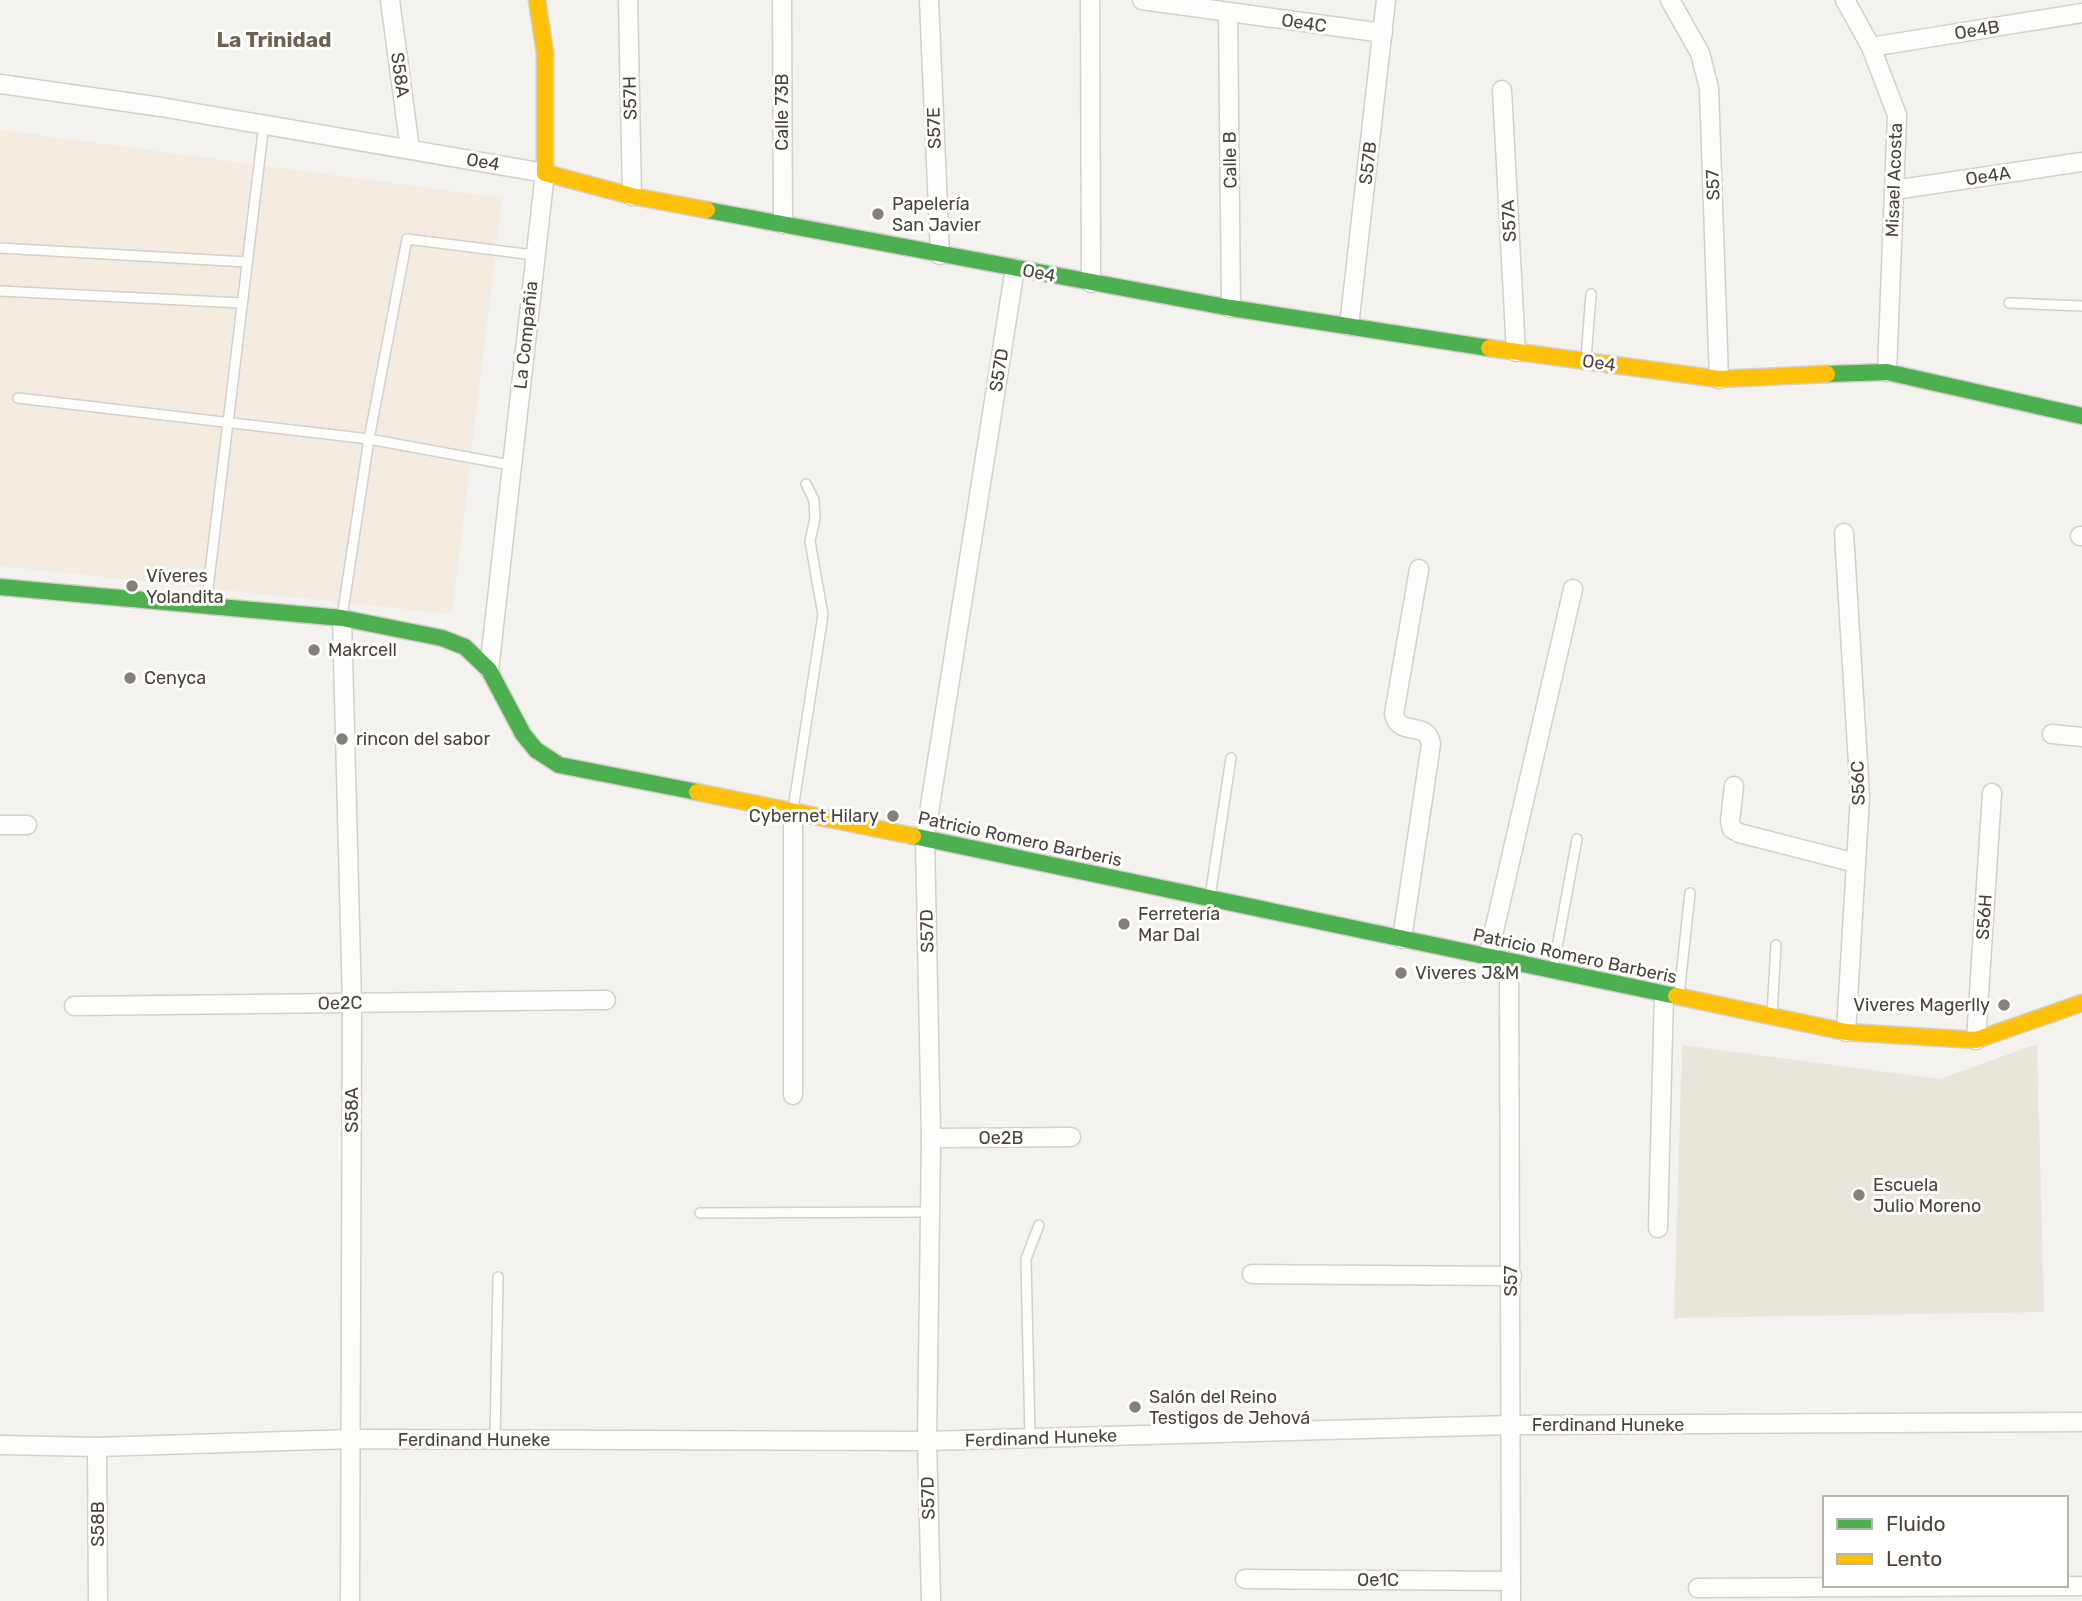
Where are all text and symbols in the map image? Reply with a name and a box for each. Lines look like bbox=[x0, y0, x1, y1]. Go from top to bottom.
street label: Oe4C bbox=[1280, 9, 1328, 37]
street label: Oe4B bbox=[1953, 16, 2001, 44]
district label: La Trinidad bbox=[217, 27, 332, 52]
street label: S58A bbox=[386, 51, 414, 99]
street label: Calle 73B bbox=[771, 73, 793, 151]
street label: S57H bbox=[619, 76, 641, 120]
street label: S57E bbox=[922, 107, 946, 149]
street label: Misael Acosta bbox=[1881, 122, 1907, 238]
street label: Calle B bbox=[1219, 131, 1241, 189]
street label: S57B bbox=[1354, 140, 1382, 186]
street label: Oe4 bbox=[465, 148, 501, 176]
street label: Oe4A bbox=[1964, 162, 2012, 190]
street label: S57 bbox=[1701, 169, 1725, 201]
place label: Papelería San Javier bbox=[892, 193, 981, 236]
street label: S57A bbox=[1497, 199, 1521, 243]
marker: Papelería San Javier bbox=[870, 206, 886, 222]
street label: Oe4 bbox=[1020, 259, 1058, 287]
street label: La Compañia bbox=[509, 280, 543, 390]
street label: S57D bbox=[985, 347, 1013, 393]
street label: Oe4 bbox=[1581, 350, 1617, 376]
place label: Víveres Yolandita bbox=[146, 565, 224, 608]
marker: Víveres Yolandita bbox=[124, 578, 140, 594]
place label: Makrcell bbox=[328, 639, 397, 661]
marker: Makrcell bbox=[306, 642, 322, 658]
place label: Cenyca bbox=[144, 667, 206, 689]
marker: Cenyca bbox=[122, 670, 138, 686]
place label: rincon del sabor bbox=[356, 728, 490, 750]
marker: rincon del sabor bbox=[334, 731, 350, 747]
street label: S56C bbox=[1846, 760, 1870, 806]
place label: Cybernet Hilary bbox=[749, 805, 879, 827]
street label: Patricio Romero Barberis bbox=[916, 807, 1124, 871]
marker: Cybernet Hilary bbox=[885, 808, 901, 824]
street label: S56H bbox=[1971, 893, 1997, 941]
place label: Ferretería Mar Dal bbox=[1138, 903, 1220, 946]
street label: S57D bbox=[916, 909, 938, 953]
marker: Ferretería Mar Dal bbox=[1116, 916, 1132, 932]
street label: Patricio Romero Barberis bbox=[1471, 924, 1679, 988]
place label: Viveres J&M bbox=[1415, 962, 1519, 984]
marker: Viveres J&M bbox=[1393, 965, 1409, 981]
street label: Oe2C bbox=[317, 992, 363, 1014]
place label: Viveres Magerlly bbox=[1853, 994, 1990, 1016]
marker: Viveres Magerlly bbox=[1996, 997, 2012, 1013]
street label: S58A bbox=[341, 1087, 363, 1133]
street label: Oe2B bbox=[979, 1127, 1023, 1149]
place label: Escuela Julio Moreno bbox=[1873, 1174, 1981, 1217]
marker: Escuela Julio Moreno bbox=[1851, 1187, 1867, 1203]
street label: S57 bbox=[1500, 1265, 1522, 1297]
place label: Salón del Reino Testigos de Jehová bbox=[1149, 1386, 1310, 1429]
marker: Salón del Reino Testigos de Jehová bbox=[1127, 1399, 1143, 1415]
street label: Ferdinand Huneke bbox=[1532, 1414, 1684, 1436]
street label: Ferdinand Huneke bbox=[964, 1424, 1118, 1452]
street label: Ferdinand Huneke bbox=[398, 1429, 550, 1451]
street label: S57D bbox=[916, 1476, 940, 1520]
legend bbox=[1823, 1496, 2068, 1587]
street label: S58B bbox=[87, 1501, 109, 1547]
text: Fluido bbox=[1886, 1511, 1946, 1536]
text: Lento bbox=[1886, 1546, 1942, 1571]
street label: Oe1C bbox=[1357, 1569, 1399, 1591]

